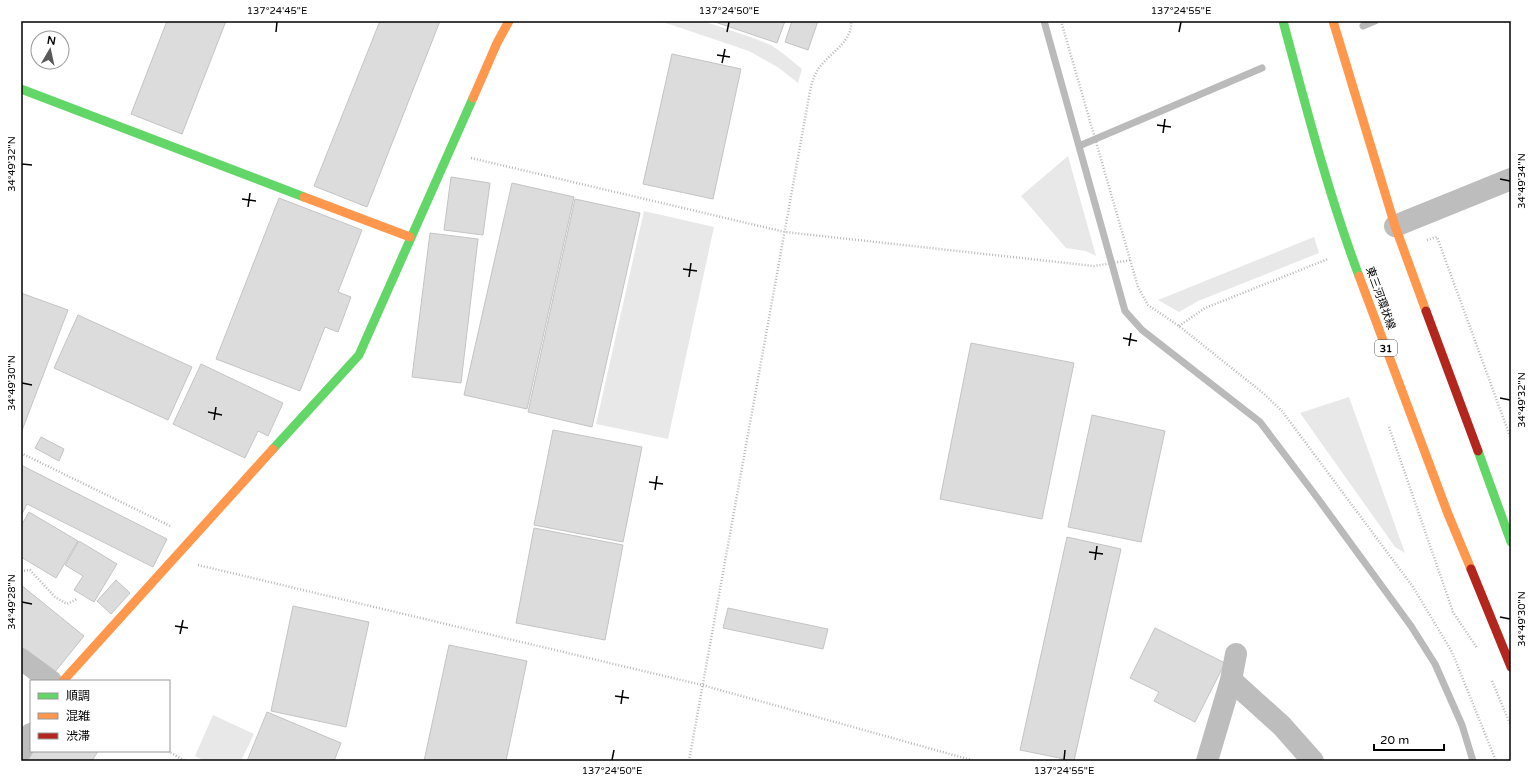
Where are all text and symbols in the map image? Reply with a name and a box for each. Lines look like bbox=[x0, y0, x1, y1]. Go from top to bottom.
text: 137°24'45"E bbox=[247, 5, 307, 17]
text: 137°24'50"E bbox=[699, 5, 759, 17]
text: 137°24'55"E bbox=[1151, 5, 1211, 17]
north arrow bbox=[30, 30, 70, 70]
text: N bbox=[46, 34, 57, 48]
text: 34°49'32"N bbox=[6, 136, 18, 192]
text: 34°49'34"N bbox=[1516, 153, 1528, 209]
street label: 東三河環状線 bbox=[1363, 265, 1398, 331]
road number: 31 bbox=[1375, 340, 1397, 356]
text: 34°49'30"N bbox=[6, 355, 18, 411]
text: 34°49'32"N bbox=[1516, 372, 1528, 428]
text: 34°49'28"N bbox=[6, 574, 18, 630]
text: 34°49'30"N bbox=[1516, 591, 1528, 647]
legend bbox=[30, 680, 170, 752]
text: 順調 bbox=[66, 689, 90, 703]
text: 混雑 bbox=[66, 709, 90, 723]
scale bar bbox=[1374, 726, 1444, 752]
text: 渋滞 bbox=[66, 729, 90, 743]
text: 20 m bbox=[1380, 733, 1409, 747]
text: 137°24'50"E bbox=[582, 765, 642, 777]
text: 137°24'55"E bbox=[1034, 765, 1094, 777]

